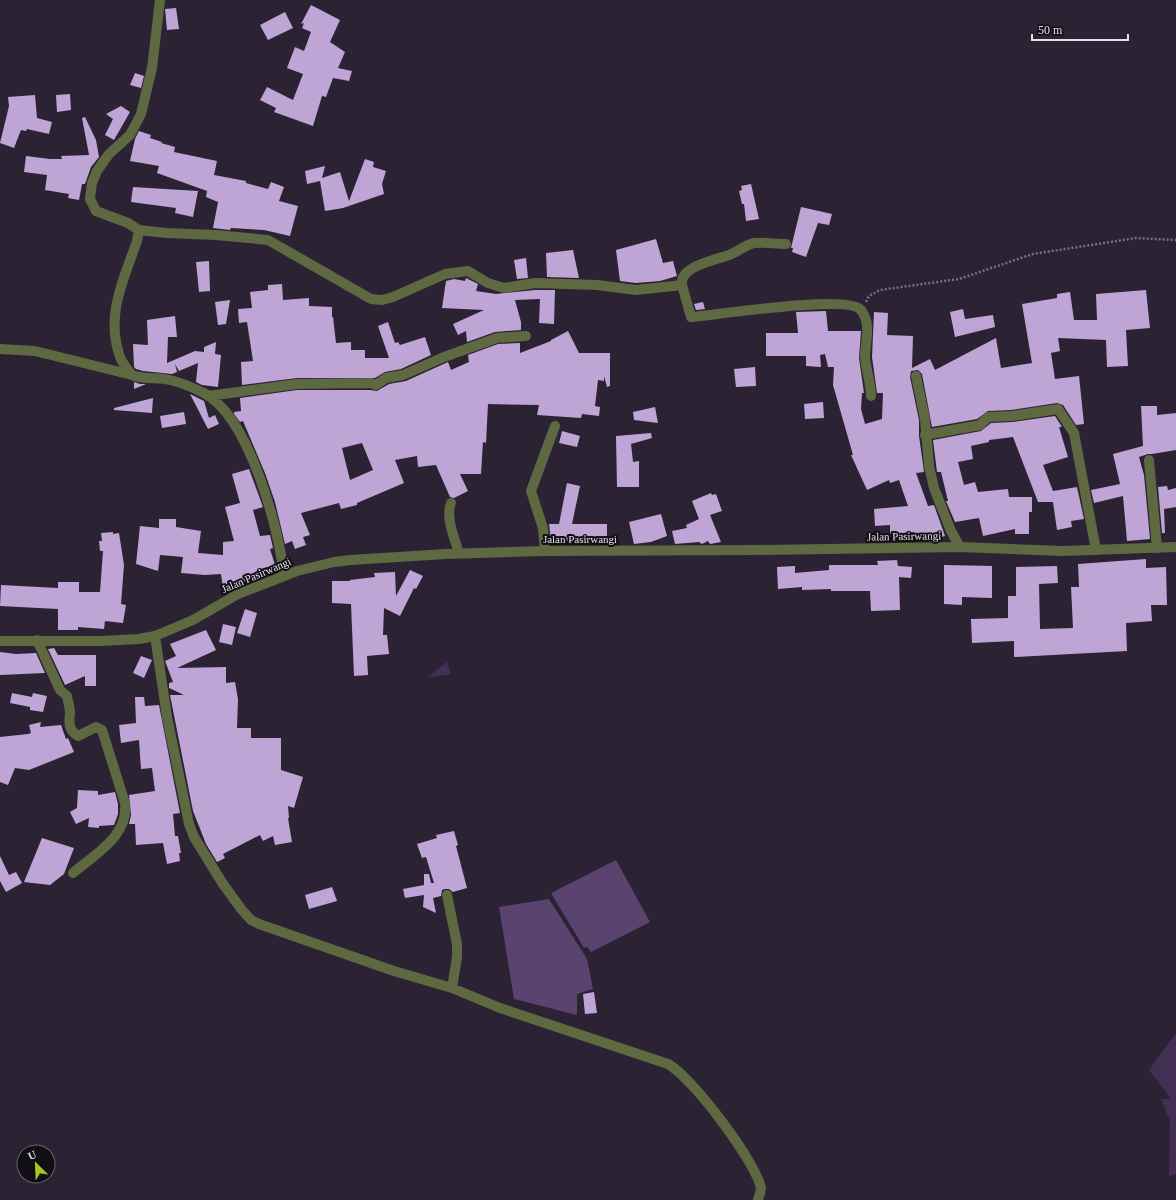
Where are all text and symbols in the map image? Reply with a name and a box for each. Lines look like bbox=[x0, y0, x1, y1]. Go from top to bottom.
scale bar bbox=[1032, 16, 1128, 42]
text: 50 m bbox=[1038, 23, 1063, 37]
street label: Jalan Pasirwangi bbox=[867, 529, 941, 543]
street label: Jalan Pasirwangi bbox=[543, 533, 617, 545]
street label: Jalan Pasirwangi bbox=[219, 555, 293, 595]
north arrow bbox=[16, 1144, 56, 1184]
text: U bbox=[26, 1148, 38, 1162]

